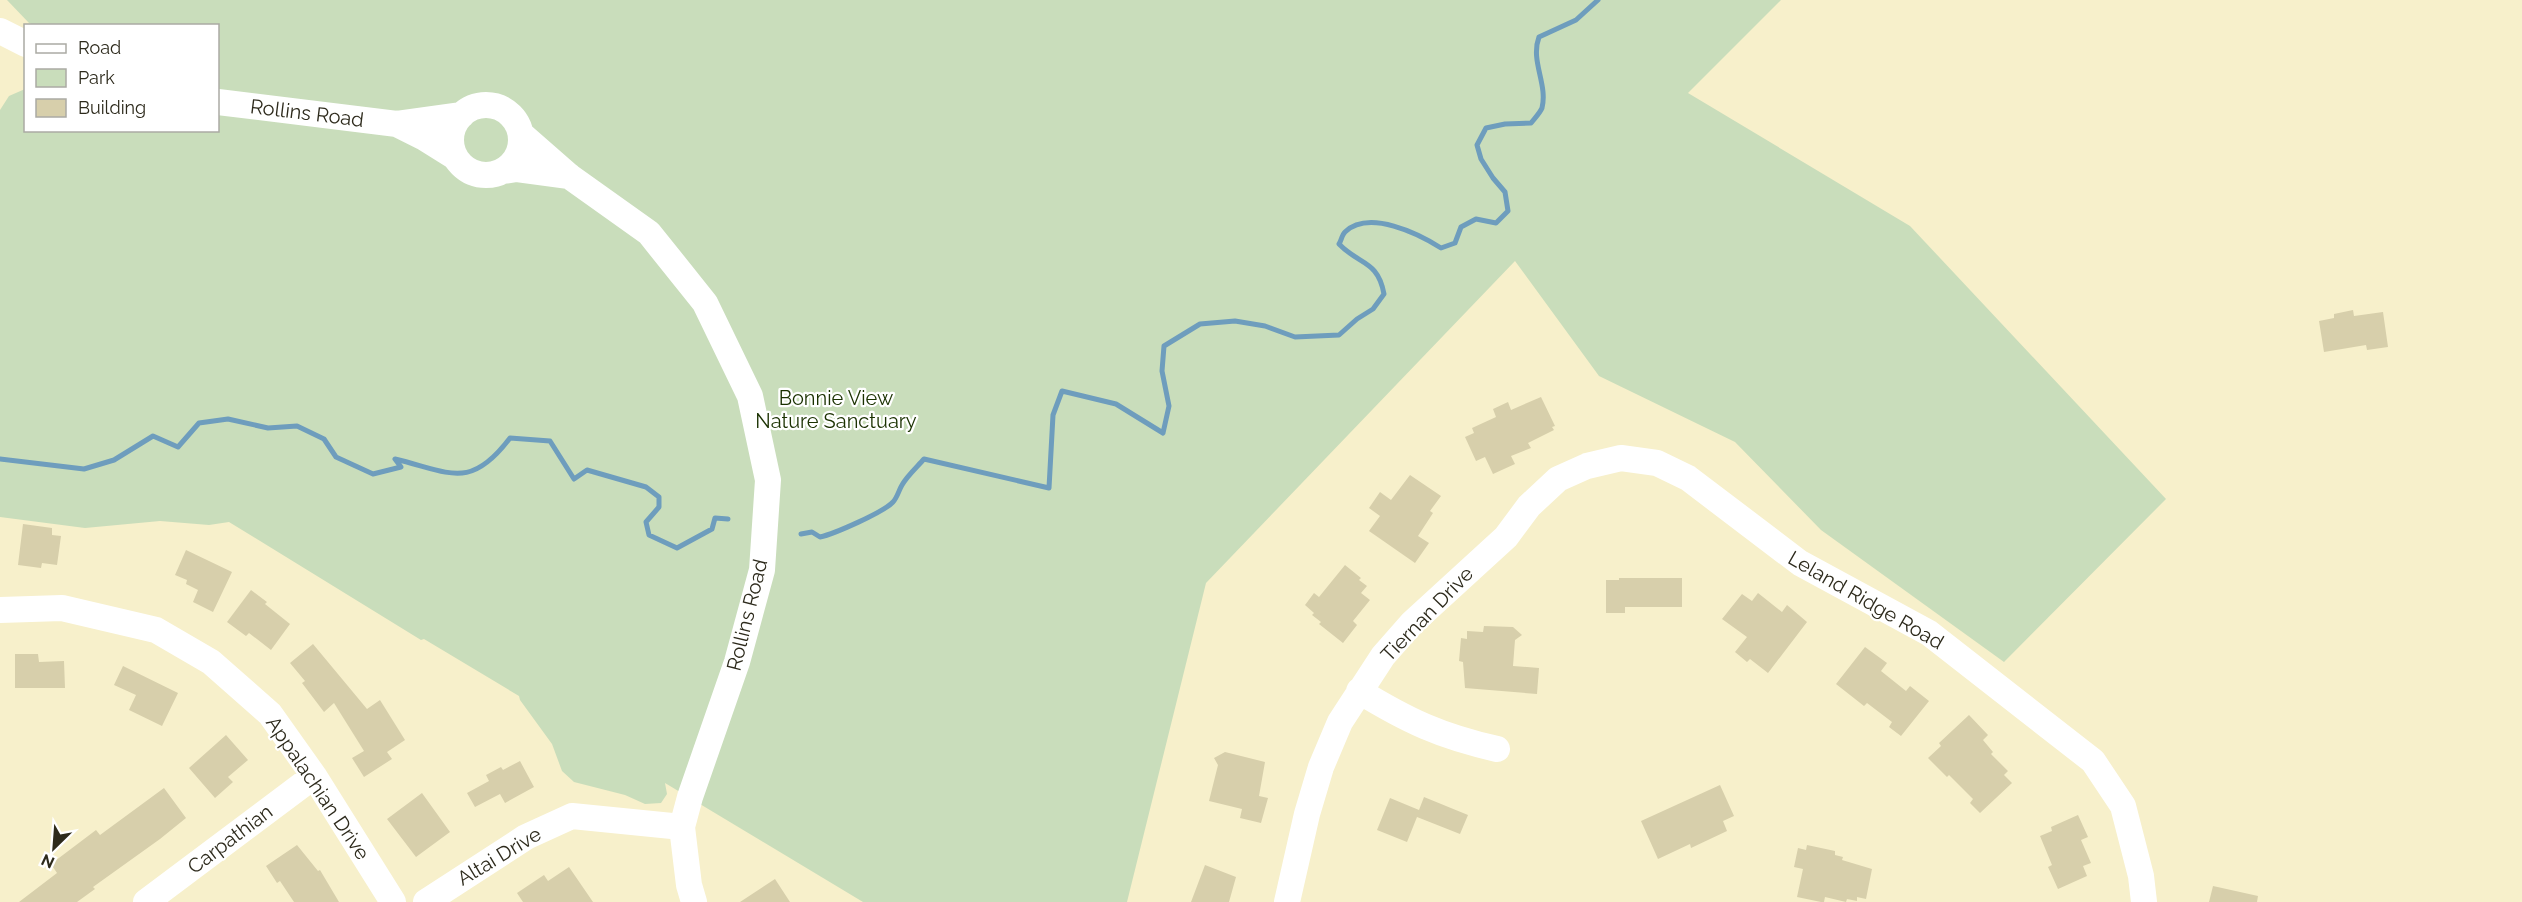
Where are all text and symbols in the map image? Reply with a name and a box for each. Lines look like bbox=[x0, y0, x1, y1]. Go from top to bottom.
legend bbox=[24, 24, 219, 132]
text: Road bbox=[78, 37, 121, 58]
text: Park bbox=[78, 67, 115, 88]
street label: Rollins Road bbox=[249, 94, 365, 132]
text: Building bbox=[78, 97, 146, 118]
park label: Bonnie View Nature Sanctuary bbox=[755, 386, 917, 433]
street label: Leland Ridge Road bbox=[1784, 546, 1948, 654]
street label: Rollins Road bbox=[722, 557, 772, 673]
street label: Tiernan Drive bbox=[1376, 561, 1478, 666]
street label: Appalachian Drive bbox=[261, 712, 375, 864]
street label: Carpathian bbox=[183, 799, 277, 879]
north arrow bbox=[24, 818, 84, 878]
street label: Altai Drive bbox=[453, 821, 546, 890]
text: N bbox=[38, 850, 57, 872]

